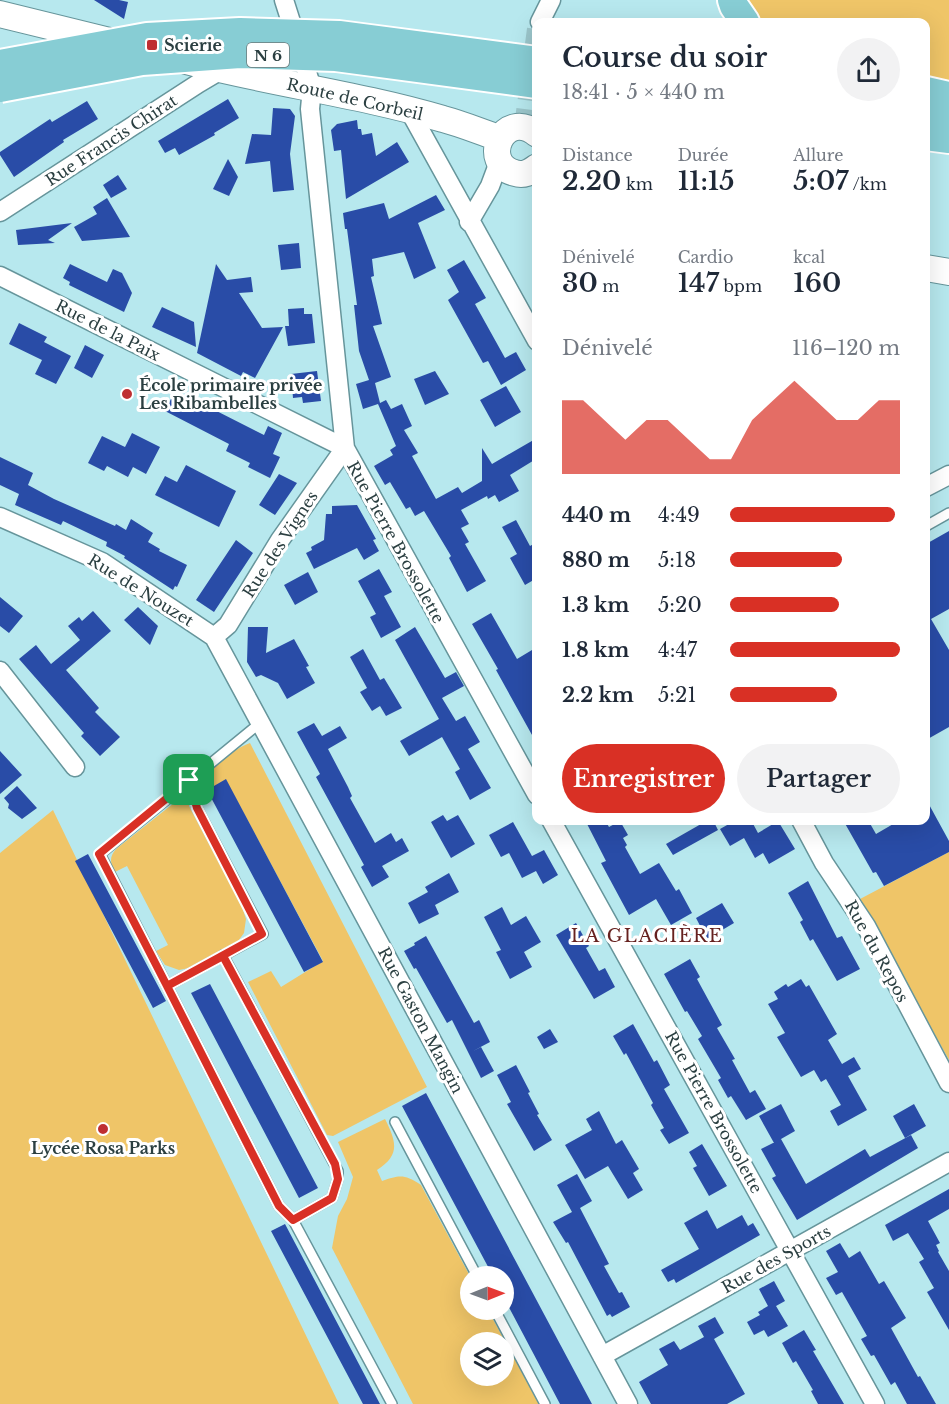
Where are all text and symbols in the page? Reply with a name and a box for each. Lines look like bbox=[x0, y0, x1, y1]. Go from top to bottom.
place label: Scierie bbox=[164, 35, 222, 55]
marker: Scierie bbox=[145, 38, 159, 52]
button: share bbox=[837, 38, 900, 101]
text: Course du soir bbox=[562, 41, 767, 74]
road number: N 6 bbox=[247, 43, 289, 67]
street label: Route de Corbeil bbox=[285, 74, 425, 124]
text: 18:41 · 5 × 440 m bbox=[562, 80, 725, 104]
street label: Rue Francis Chirat bbox=[41, 90, 181, 190]
text: Distance bbox=[562, 145, 633, 165]
text: Durée bbox=[678, 145, 728, 165]
text: Allure bbox=[793, 145, 843, 165]
text: 2.20 bbox=[562, 165, 621, 197]
text: 11:15 bbox=[678, 165, 735, 197]
text: 5:07 bbox=[793, 165, 849, 197]
text: km bbox=[621, 174, 653, 194]
text: /km bbox=[849, 174, 887, 194]
text: Dénivelé bbox=[562, 247, 635, 267]
text: Cardio bbox=[678, 247, 734, 267]
text: kcal bbox=[793, 247, 825, 267]
text: 30 bbox=[562, 267, 598, 299]
text: 147 bbox=[678, 267, 719, 299]
text: 160 bbox=[793, 267, 841, 299]
text: m bbox=[598, 276, 619, 296]
text: bpm bbox=[719, 276, 762, 296]
street label: Rue de la Paix bbox=[52, 295, 164, 365]
text: Dénivelé bbox=[562, 336, 653, 360]
text: 116–120 m bbox=[792, 336, 900, 360]
place label: École primaire privée Les Ribambelles bbox=[139, 375, 322, 413]
marker: École primaire privée Les Ribambelles bbox=[120, 387, 134, 401]
street label: Rue Pierre Brossolette bbox=[343, 457, 449, 627]
street label: Rue des Vignes bbox=[238, 487, 322, 601]
text: 440 m bbox=[562, 503, 631, 527]
text: 4:49 bbox=[658, 503, 700, 527]
text: 880 m bbox=[562, 548, 630, 572]
text: 5:18 bbox=[658, 548, 696, 572]
street label: Rue de Nouzet bbox=[84, 549, 198, 631]
text: 1.3 km bbox=[562, 593, 629, 617]
text: 5:20 bbox=[658, 593, 702, 617]
text: 1.8 km bbox=[562, 638, 629, 662]
text: 4:47 bbox=[658, 638, 697, 662]
text: 2.2 km bbox=[562, 683, 634, 707]
text: 5:21 bbox=[658, 683, 696, 707]
button: Enregistrer bbox=[562, 744, 725, 813]
button: Partager bbox=[737, 744, 900, 813]
pin bbox=[163, 754, 214, 805]
icon: arrive bbox=[172, 763, 205, 796]
street label: Rue du Repos bbox=[841, 897, 913, 1005]
district label: LA GLACIÈRE bbox=[571, 924, 723, 947]
street label: Rue Gaston Mangin bbox=[374, 943, 468, 1097]
street label: Rue Pierre Brossolette bbox=[661, 1027, 767, 1197]
marker: Lycée Rosa Parks bbox=[96, 1122, 110, 1136]
place label: Lycée Rosa Parks bbox=[31, 1138, 175, 1158]
street label: Rue des Sports bbox=[718, 1221, 834, 1297]
north arrow bbox=[460, 1266, 514, 1320]
map controls bbox=[460, 1266, 514, 1386]
button: layers bbox=[460, 1332, 514, 1386]

